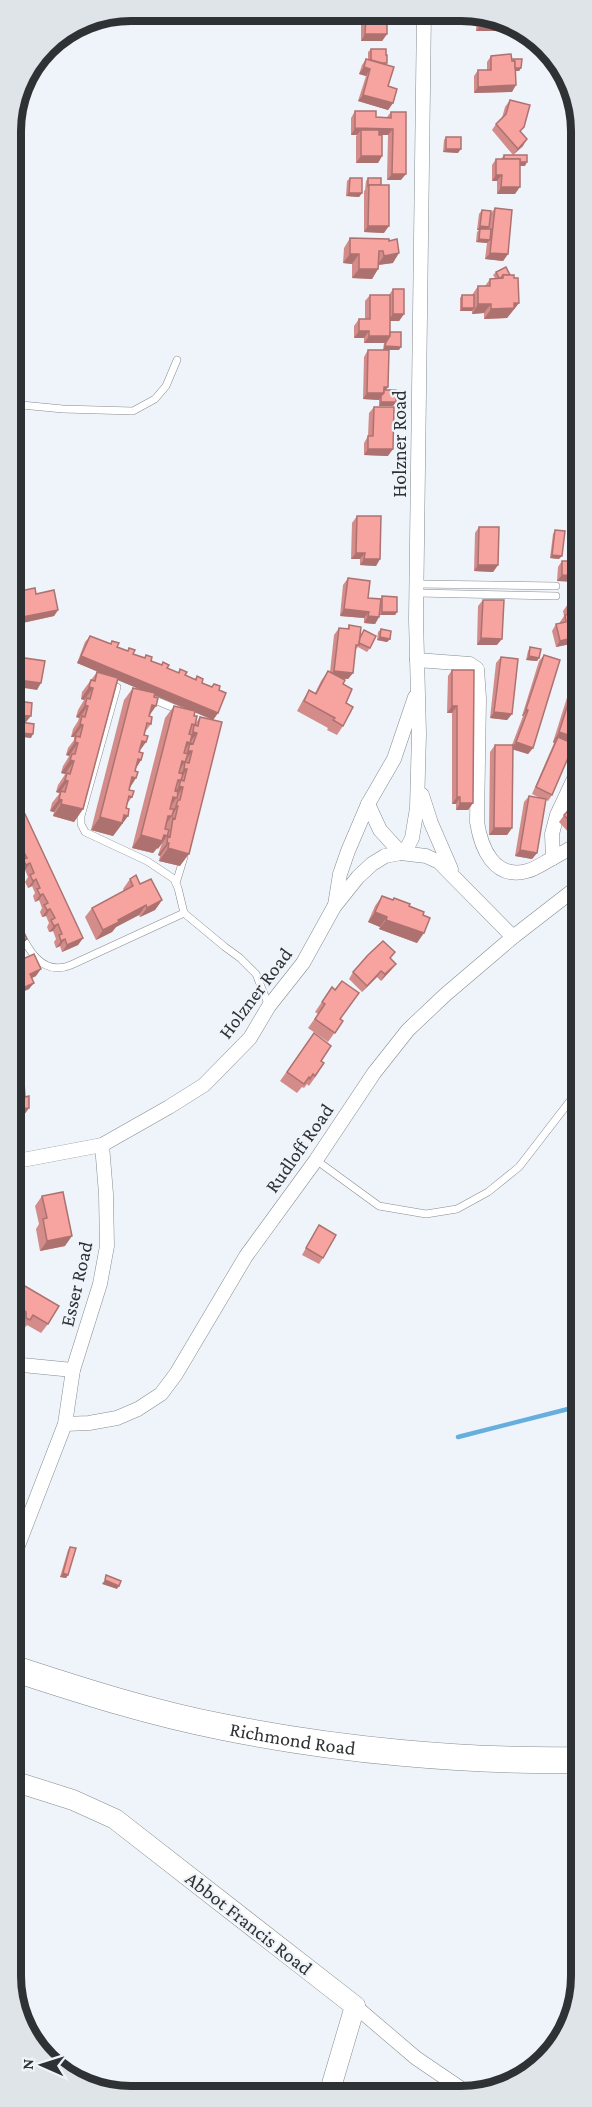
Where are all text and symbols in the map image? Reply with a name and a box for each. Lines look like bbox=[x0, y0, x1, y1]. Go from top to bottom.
street label: Holzner Road bbox=[388, 390, 410, 498]
street label: Holzner Road bbox=[214, 943, 296, 1043]
street label: Rudloff Road bbox=[260, 1099, 338, 1197]
street label: Esser Road bbox=[56, 1239, 97, 1329]
street label: Richmond Road bbox=[228, 1718, 357, 1759]
street label: Abbot Francis Road bbox=[181, 1867, 317, 1979]
north arrow bbox=[12, 2035, 72, 2095]
text: N bbox=[19, 2058, 36, 2070]

